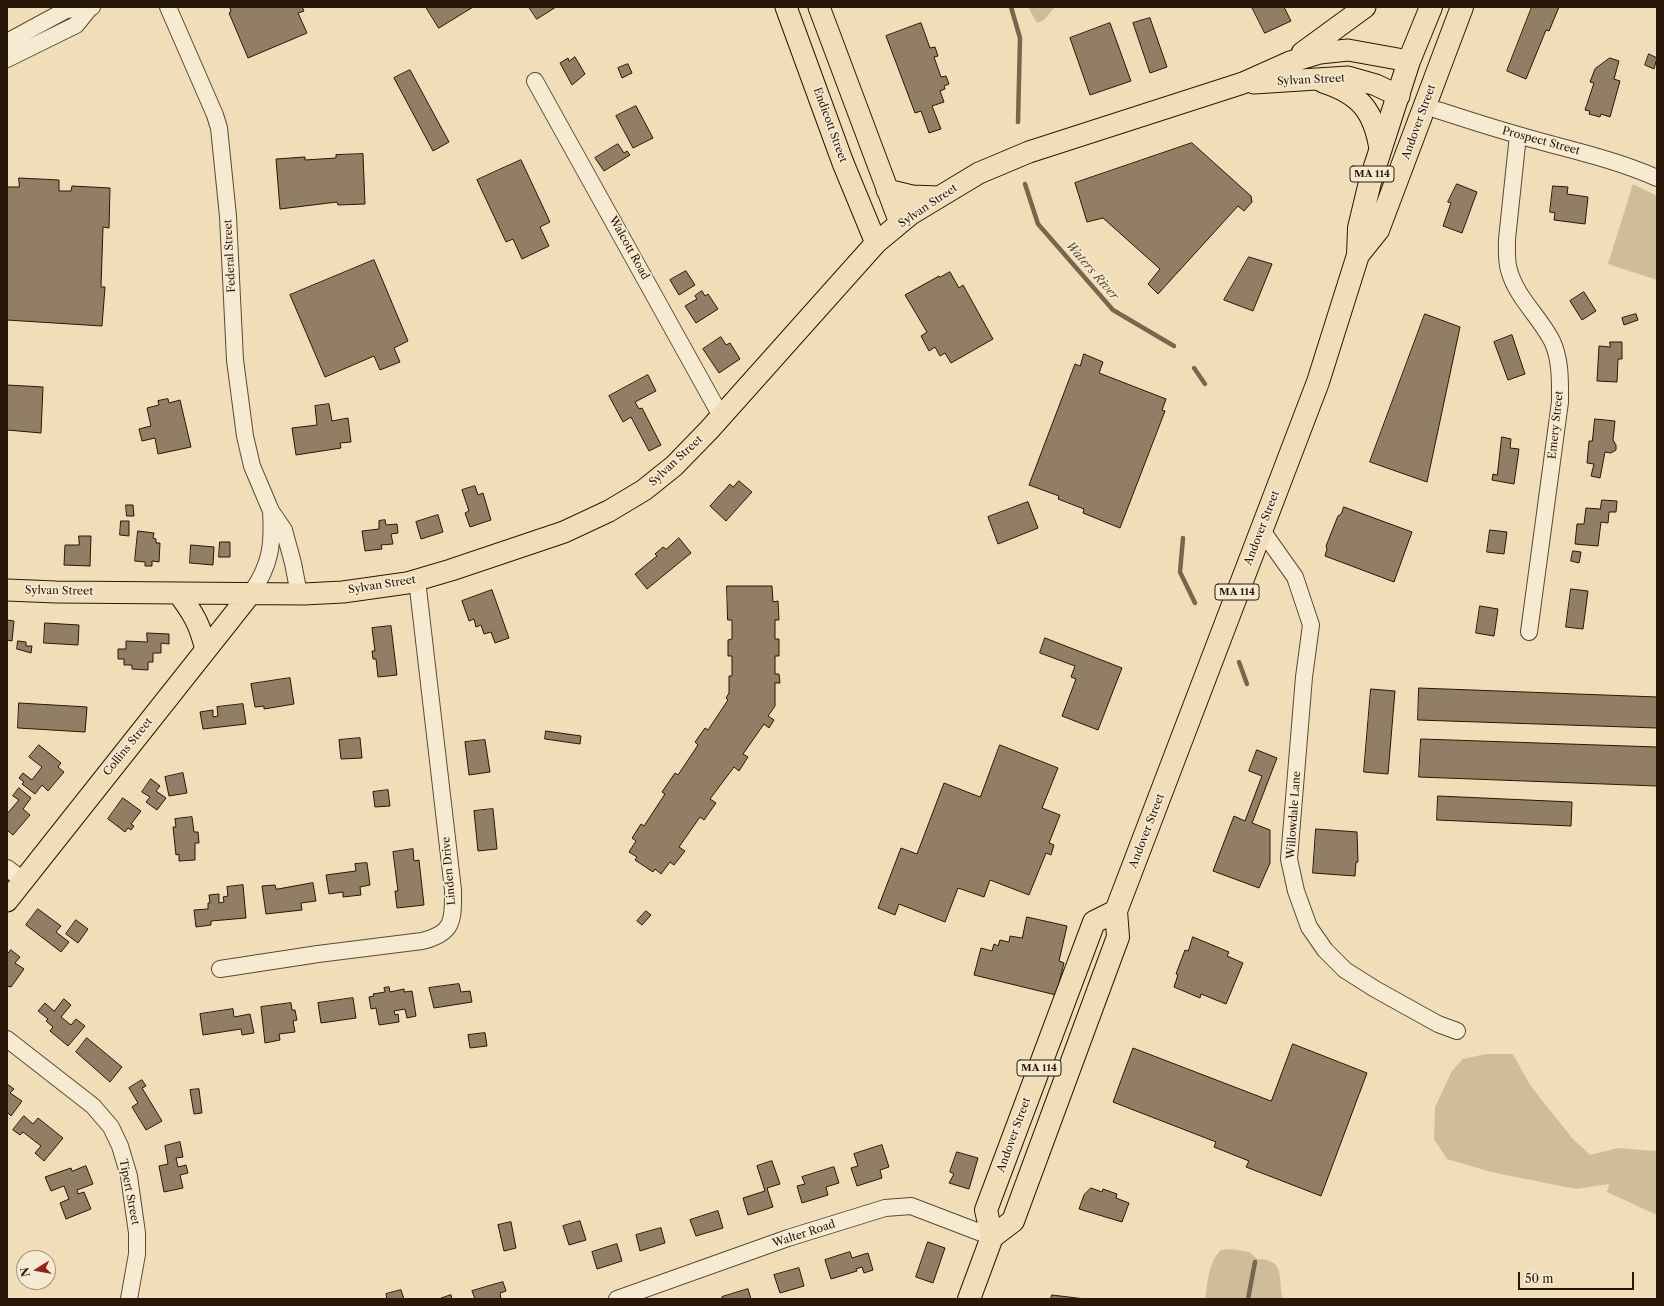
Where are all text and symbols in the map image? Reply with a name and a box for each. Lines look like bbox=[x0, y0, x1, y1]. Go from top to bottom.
street label: Sylvan Street bbox=[1277, 72, 1345, 88]
street label: Andover Street bbox=[1399, 83, 1439, 161]
street label: Endicott Street bbox=[810, 86, 850, 164]
street label: Prospect Street bbox=[1501, 124, 1581, 158]
road number: MA 114 bbox=[1350, 166, 1394, 182]
street label: Sylvan Street bbox=[896, 181, 960, 231]
street label: Walcott Road bbox=[606, 214, 652, 282]
street label: Federal Street bbox=[221, 219, 239, 293]
water label: Waters River bbox=[1063, 239, 1121, 303]
street label: Emery Street bbox=[1546, 390, 1566, 460]
street label: Sylvan Street bbox=[647, 433, 705, 489]
street label: Andover Street bbox=[1242, 489, 1282, 567]
street label: Sylvan Street bbox=[347, 573, 417, 597]
street label: Sylvan Street bbox=[25, 584, 93, 598]
road number: MA 114 bbox=[1215, 584, 1259, 600]
street label: Collins Street bbox=[101, 715, 155, 779]
street label: Willowdale Lane bbox=[1284, 771, 1304, 859]
street label: Andover Street bbox=[1127, 792, 1167, 870]
street label: Linden Drive bbox=[439, 836, 459, 906]
road number: MA 114 bbox=[1017, 1060, 1061, 1076]
street label: Andover Street bbox=[994, 1096, 1034, 1174]
street label: Tipert Street bbox=[116, 1158, 142, 1226]
street label: Walter Road bbox=[771, 1218, 837, 1250]
north arrow bbox=[16, 1250, 56, 1290]
scale bar bbox=[1520, 1264, 1636, 1290]
text: N bbox=[17, 1266, 33, 1278]
text: 50 m bbox=[1525, 1271, 1554, 1286]

